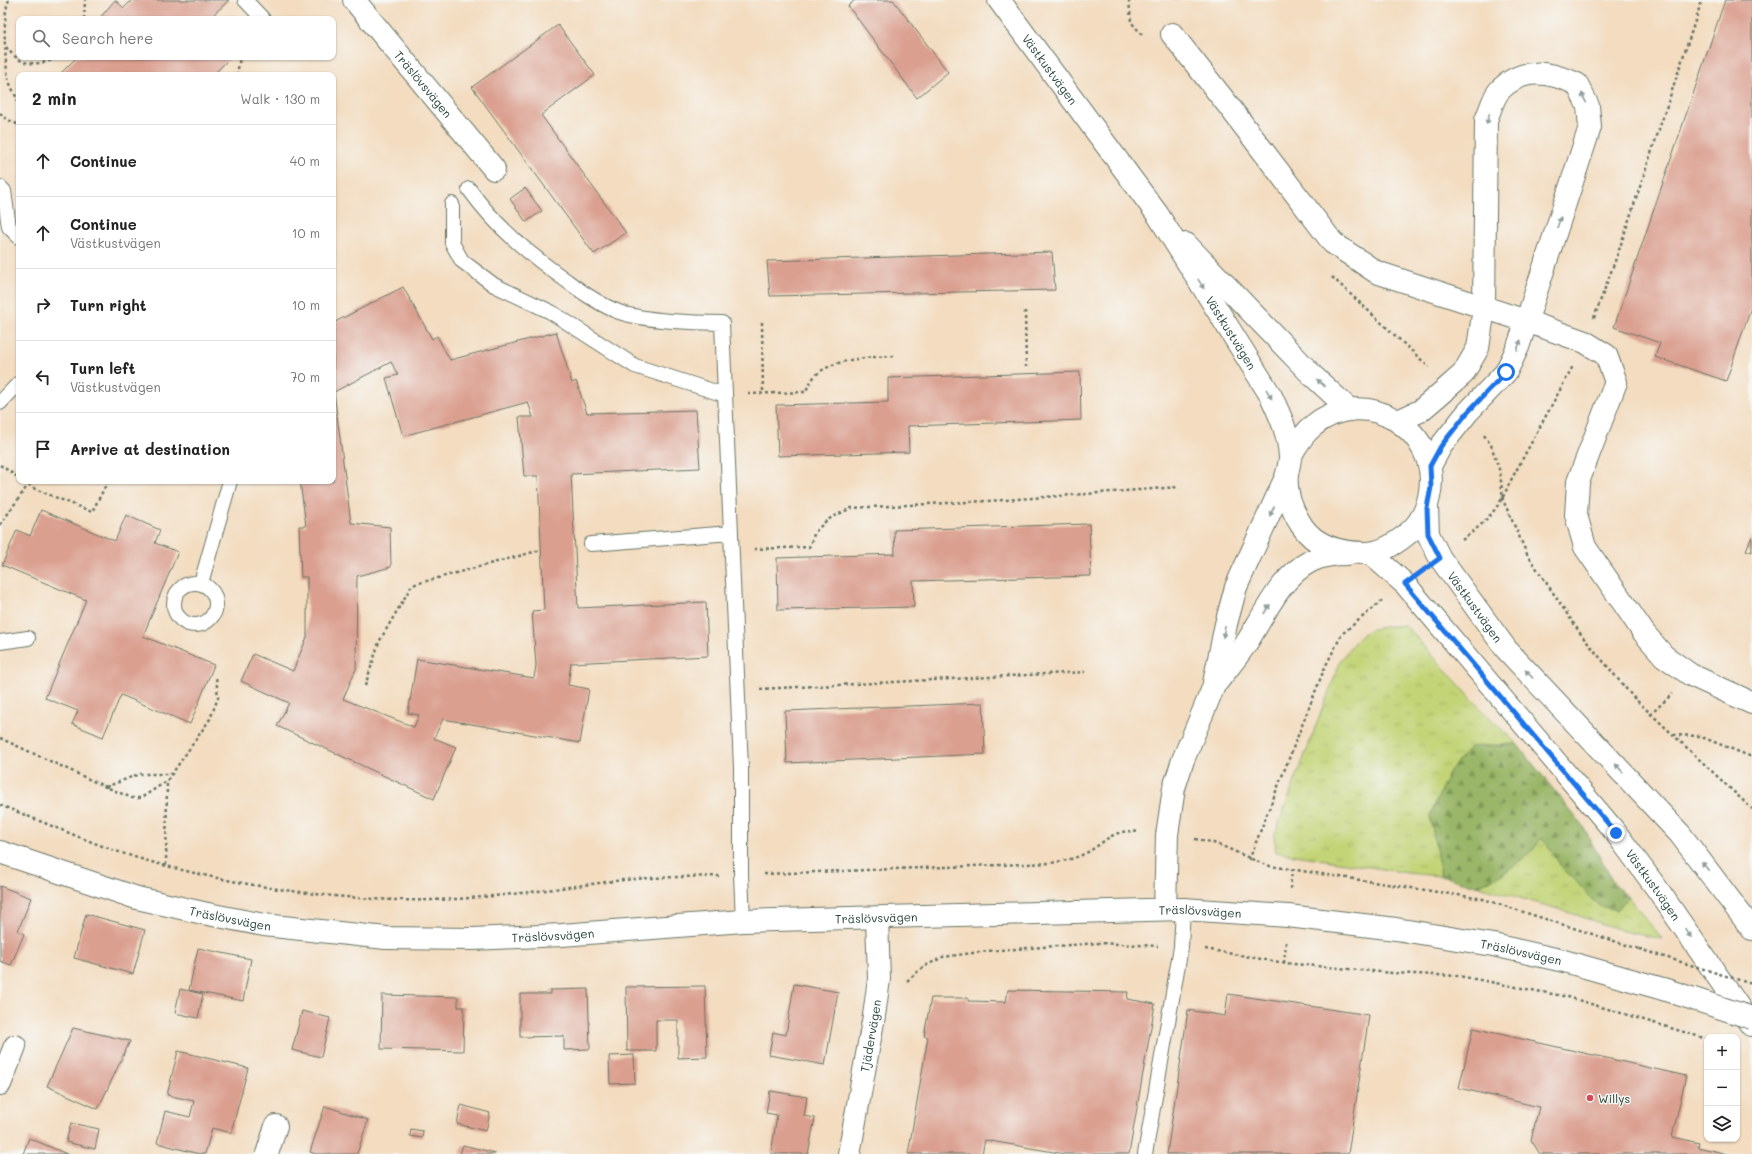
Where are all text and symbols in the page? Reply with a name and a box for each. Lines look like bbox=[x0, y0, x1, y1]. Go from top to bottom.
search box bbox=[16, 16, 336, 60]
icon: search bbox=[30, 27, 52, 49]
text: Search here bbox=[62, 28, 153, 48]
street label: Västkustvägen bbox=[1019, 31, 1082, 108]
street label: Träslövsvägen bbox=[391, 47, 456, 121]
text: 2 min bbox=[32, 87, 77, 109]
text: Walk · 130 m bbox=[240, 90, 320, 107]
one-way arrow bbox=[1581, 92, 1587, 103]
one-way arrow bbox=[1484, 112, 1490, 125]
icon: ahead bbox=[32, 150, 54, 172]
text: Continue bbox=[70, 151, 137, 171]
text: 40 m bbox=[290, 152, 320, 169]
text: Continue bbox=[70, 214, 137, 234]
one-way arrow bbox=[1556, 215, 1562, 227]
icon: ahead bbox=[32, 222, 54, 244]
text: 10 m bbox=[292, 224, 320, 241]
text: Västkustvägen bbox=[70, 234, 161, 251]
one-way arrow bbox=[1197, 278, 1204, 290]
street label: Västkustvägen bbox=[1202, 293, 1260, 372]
icon: right bbox=[32, 294, 54, 316]
text: Turn right bbox=[70, 295, 147, 315]
text: 10 m bbox=[292, 296, 320, 313]
one-way arrow bbox=[1516, 339, 1522, 351]
text: Turn left bbox=[70, 358, 135, 378]
route start bbox=[1497, 363, 1515, 381]
icon: left bbox=[32, 366, 54, 388]
text: 70 m bbox=[290, 368, 320, 385]
text: Västkustvägen bbox=[70, 378, 161, 395]
one-way arrow bbox=[1316, 379, 1326, 388]
one-way arrow bbox=[1266, 389, 1273, 400]
icon: arrive bbox=[32, 438, 54, 460]
text: Arrive at destination bbox=[70, 439, 230, 459]
one-way arrow bbox=[1269, 506, 1275, 517]
street label: Västkustvägen bbox=[1444, 568, 1506, 645]
one-way arrow bbox=[1263, 603, 1270, 615]
one-way arrow bbox=[1221, 626, 1227, 638]
one-way arrow bbox=[1524, 669, 1534, 679]
one-way arrow bbox=[1614, 763, 1623, 773]
route end bbox=[1607, 824, 1625, 842]
street label: Västkustvägen bbox=[1623, 846, 1684, 923]
one-way arrow bbox=[1700, 860, 1709, 871]
street label: Träslövsvägen bbox=[1159, 901, 1242, 921]
street label: Träslövsvägen bbox=[188, 902, 272, 934]
street label: Träslövsvägen bbox=[835, 908, 918, 926]
street label: Träslövsvägen bbox=[511, 925, 595, 945]
one-way arrow bbox=[1684, 928, 1692, 938]
street label: Träslövsvägen bbox=[1479, 935, 1563, 968]
street label: Tjädervägen bbox=[856, 998, 884, 1074]
map controls bbox=[1704, 1034, 1740, 1142]
button: + bbox=[1704, 1034, 1740, 1070]
button: − bbox=[1704, 1070, 1740, 1106]
place label: Willys bbox=[1598, 1090, 1630, 1106]
marker: Willys bbox=[1585, 1093, 1595, 1103]
button: layers bbox=[1704, 1106, 1740, 1142]

